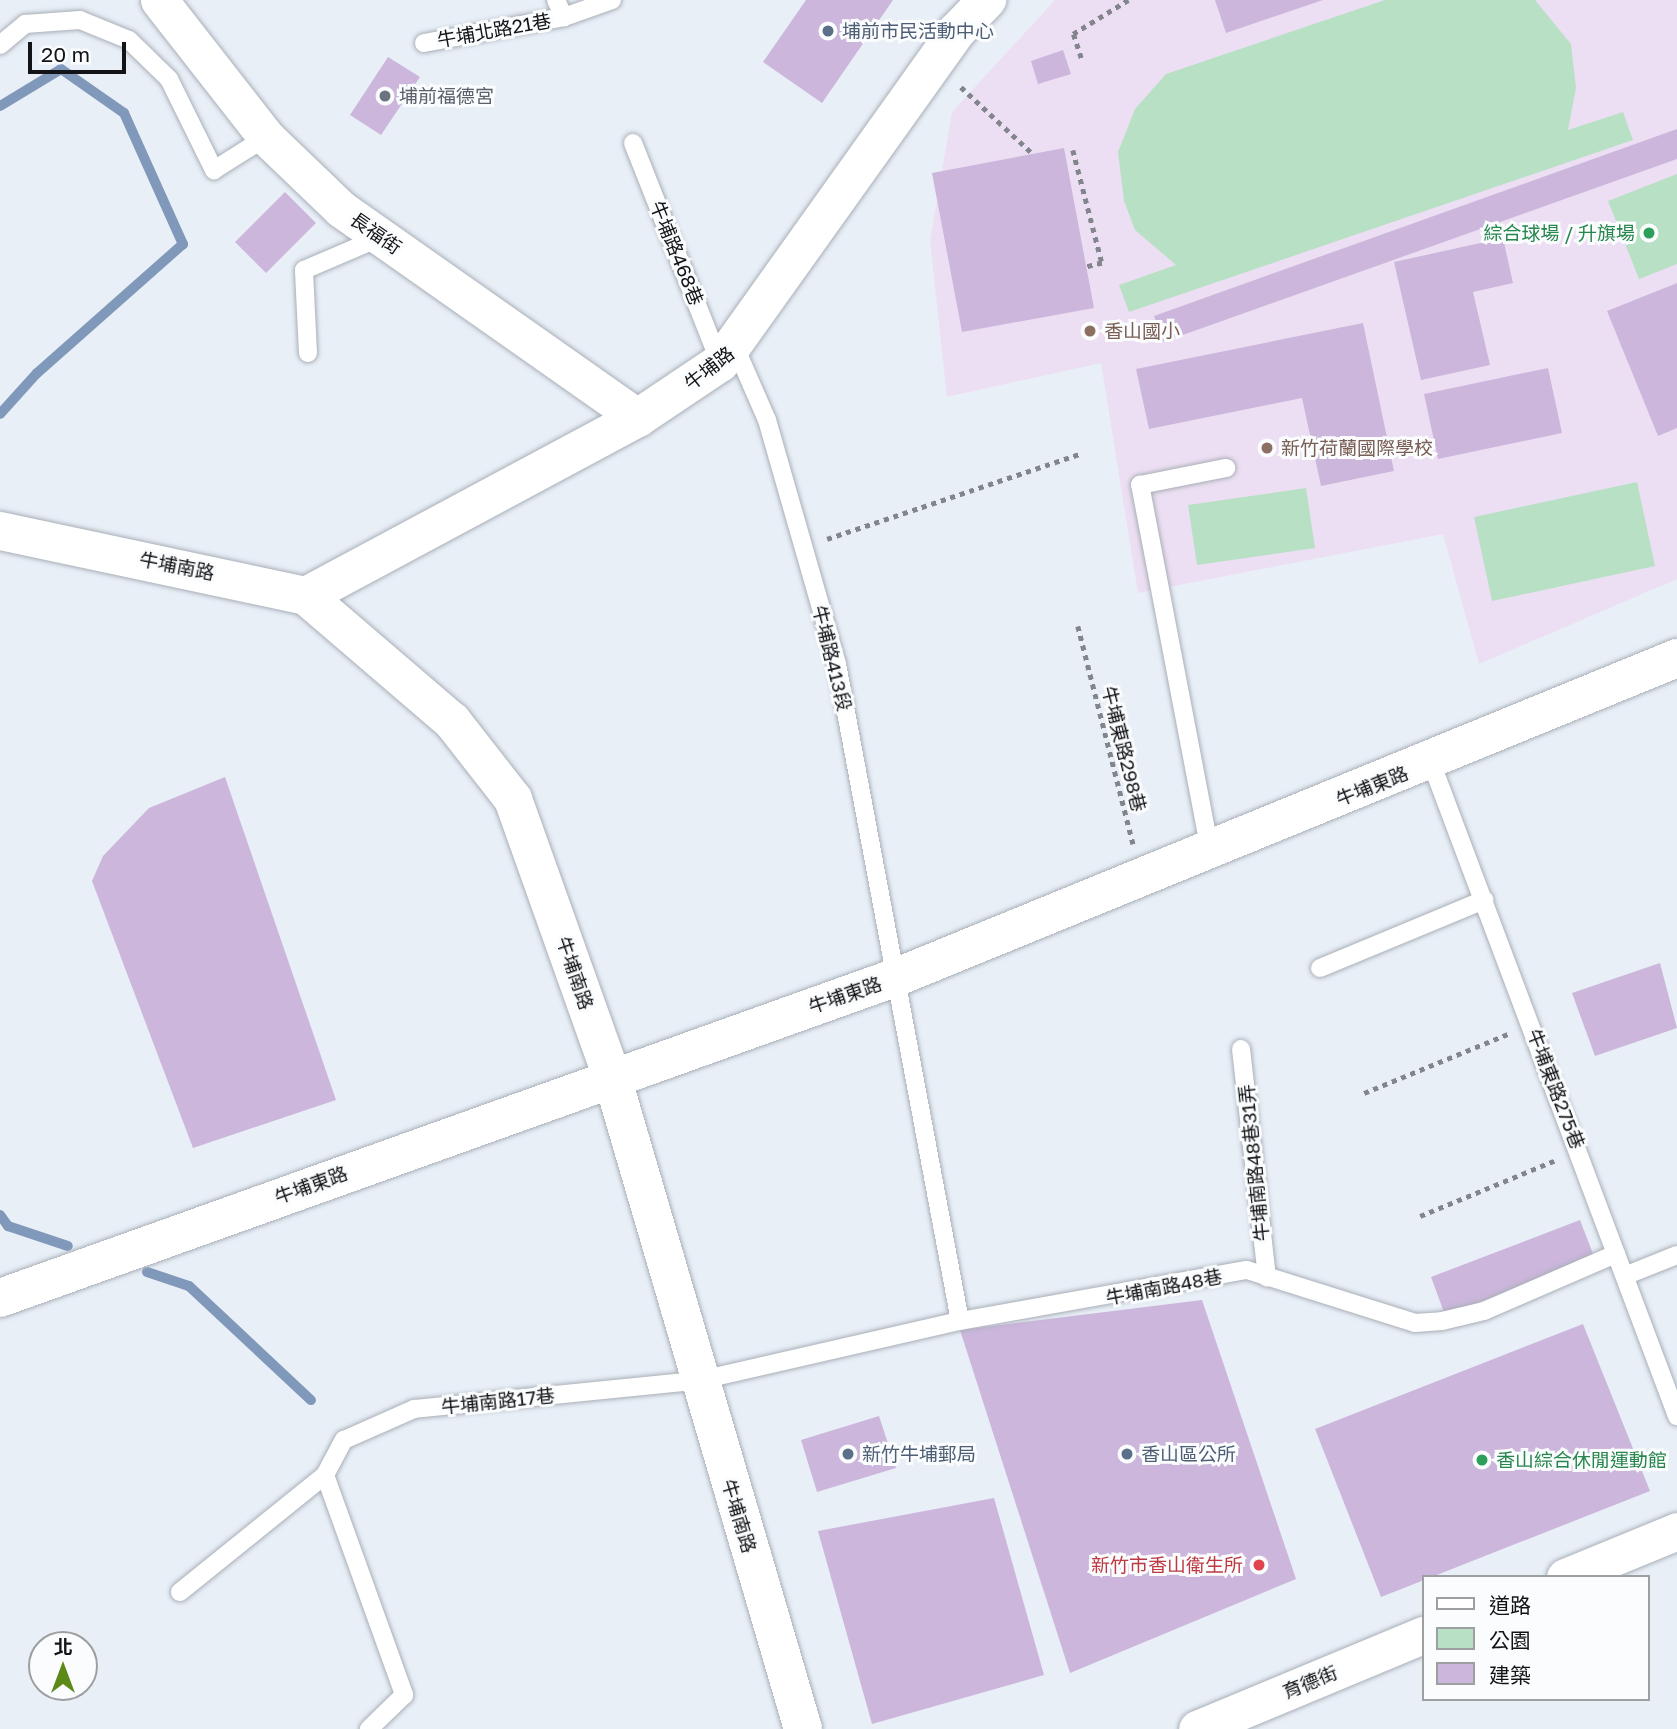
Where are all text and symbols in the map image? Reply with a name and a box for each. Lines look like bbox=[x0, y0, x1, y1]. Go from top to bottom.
street label: 牛埔北路21巷 bbox=[435, 9, 553, 51]
place label: 埔前市民活動中心 bbox=[842, 20, 994, 42]
marker: 埔前市民活動中心 bbox=[820, 23, 836, 39]
scale bar bbox=[32, 28, 130, 72]
text: 20 m bbox=[41, 41, 90, 67]
place label: 埔前福德宮 bbox=[399, 85, 494, 107]
marker: 埔前福德宮 bbox=[377, 88, 393, 104]
street label: 牛埔路468巷 bbox=[646, 197, 708, 309]
street label: 長福街 bbox=[346, 207, 406, 259]
place label: 綜合球場 / 升旗場 bbox=[1483, 222, 1635, 244]
marker: 綜合球場 / 升旗場 bbox=[1641, 225, 1657, 241]
place label: 香山國小 bbox=[1104, 320, 1180, 342]
marker: 香山國小 bbox=[1082, 323, 1098, 339]
street label: 牛埔路 bbox=[680, 341, 738, 395]
place label: 新竹荷蘭國際學校 bbox=[1281, 437, 1433, 459]
marker: 新竹荷蘭國際學校 bbox=[1259, 440, 1275, 456]
street label: 牛埔南路 bbox=[138, 548, 216, 584]
street label: 牛埔路413段 bbox=[808, 603, 856, 713]
street label: 牛埔東路298巷 bbox=[1097, 684, 1151, 814]
street label: 牛埔東路 bbox=[1332, 761, 1412, 811]
street label: 牛埔南路 bbox=[552, 933, 598, 1013]
street label: 牛埔東路 bbox=[805, 972, 885, 1018]
street label: 牛埔東路275巷 bbox=[1523, 1026, 1589, 1152]
street label: 牛埔南路48巷31弄 bbox=[1234, 1083, 1274, 1243]
street label: 牛埔東路 bbox=[271, 1161, 351, 1209]
street label: 牛埔南路48巷 bbox=[1104, 1265, 1224, 1309]
street label: 牛埔南路17巷 bbox=[440, 1384, 556, 1418]
place label: 新竹牛埔郵局 bbox=[862, 1443, 976, 1465]
place label: 香山區公所 bbox=[1141, 1443, 1236, 1465]
marker: 新竹牛埔郵局 bbox=[840, 1446, 856, 1462]
marker: 香山區公所 bbox=[1119, 1446, 1135, 1462]
place label: 香山綜合休閒運動館 bbox=[1496, 1449, 1667, 1471]
marker: 香山綜合休閒運動館 bbox=[1474, 1452, 1490, 1468]
street label: 牛埔南路 bbox=[717, 1476, 761, 1556]
place label: 新竹市香山衛生所 bbox=[1091, 1554, 1243, 1576]
marker: 新竹市香山衛生所 bbox=[1249, 1555, 1269, 1575]
legend bbox=[1422, 1575, 1649, 1701]
text: 道路 bbox=[1489, 1592, 1531, 1618]
text: 公園 bbox=[1489, 1627, 1531, 1653]
north arrow bbox=[28, 1631, 98, 1701]
text: 北 bbox=[53, 1635, 73, 1658]
street label: 育德街 bbox=[1279, 1661, 1341, 1703]
text: 建築 bbox=[1489, 1662, 1531, 1688]

